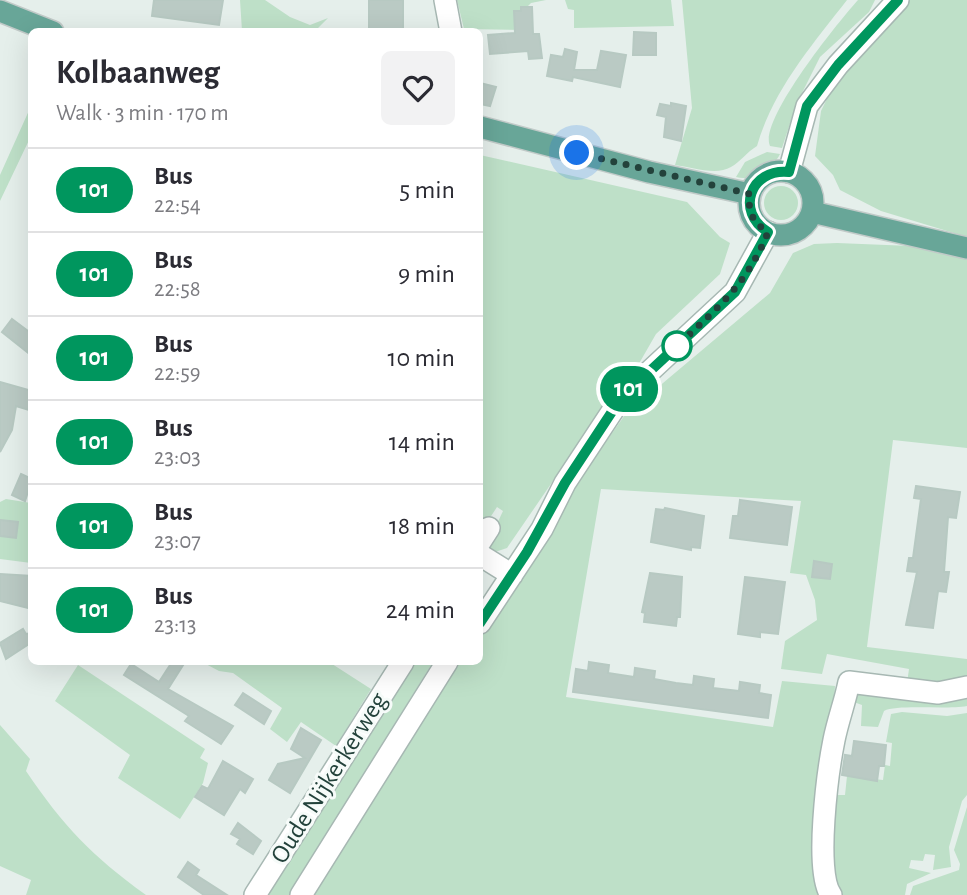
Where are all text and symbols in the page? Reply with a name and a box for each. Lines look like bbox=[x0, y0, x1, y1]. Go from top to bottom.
button: heart bbox=[381, 51, 455, 125]
text: Kolbaanweg bbox=[56, 57, 220, 90]
text: Walk · 3 min · 170 m bbox=[56, 102, 229, 125]
your location bbox=[559, 135, 594, 170]
text: Bus bbox=[154, 163, 193, 189]
text: 5 min bbox=[399, 177, 455, 203]
text: 101 bbox=[80, 178, 109, 202]
text: 22:54 bbox=[154, 194, 201, 217]
text: Bus bbox=[154, 247, 193, 273]
text: 9 min bbox=[398, 261, 455, 287]
text: 101 bbox=[80, 262, 109, 286]
text: 22:58 bbox=[154, 278, 201, 301]
text: Bus bbox=[154, 331, 193, 357]
unlabelled marker bbox=[662, 331, 692, 361]
text: 10 min bbox=[388, 345, 455, 371]
text: 101 bbox=[80, 346, 109, 370]
text: 22:59 bbox=[154, 362, 201, 385]
line badge: 101 bbox=[589, 366, 669, 412]
text: 101 bbox=[614, 377, 644, 401]
text: Bus bbox=[154, 415, 193, 441]
text: 14 min bbox=[389, 429, 455, 455]
text: 101 bbox=[80, 430, 109, 454]
text: 23:03 bbox=[154, 446, 201, 469]
text: Bus bbox=[154, 499, 193, 525]
text: 18 min bbox=[389, 513, 455, 539]
text: 101 bbox=[80, 514, 109, 538]
text: 23:07 bbox=[154, 530, 201, 553]
text: Bus bbox=[154, 583, 193, 609]
text: 24 min bbox=[386, 597, 455, 623]
text: 101 bbox=[80, 598, 109, 622]
text: 23:13 bbox=[154, 614, 197, 637]
street label: Oude Nijkerkerweg bbox=[266, 688, 392, 868]

